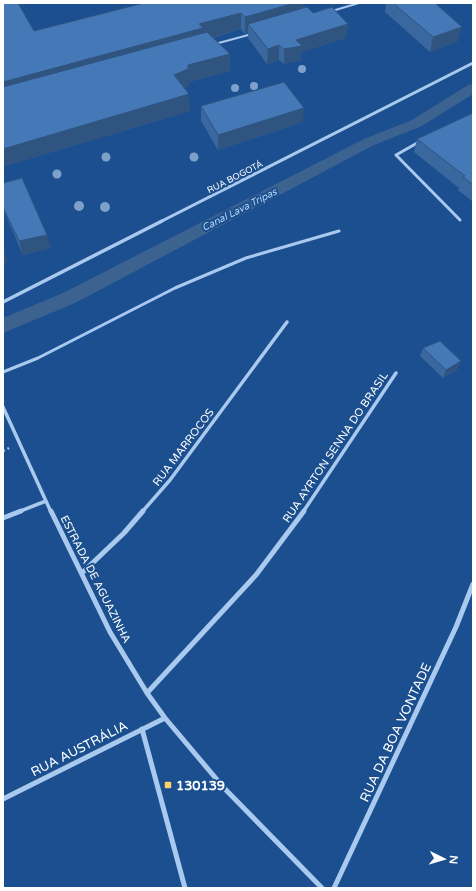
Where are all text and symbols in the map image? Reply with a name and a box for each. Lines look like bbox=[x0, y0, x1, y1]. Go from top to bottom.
street label: RUA BOGOTÁ bbox=[205, 158, 265, 196]
water label: Canal Lava Tripas bbox=[200, 185, 280, 234]
street label: RUA AYRTON SENNA DO BRASIL bbox=[280, 369, 391, 525]
street label: RUA MARROCOS bbox=[150, 406, 217, 489]
street label: ESTRADA DE AGUAZINHA bbox=[58, 513, 133, 645]
street label: RUA DA BOA VONTADE bbox=[357, 660, 435, 805]
street label: RUA AUSTRÁLIA bbox=[28, 717, 131, 780]
place label: 130139 bbox=[176, 778, 225, 794]
marker: 130139 bbox=[163, 780, 173, 790]
north arrow bbox=[424, 839, 464, 879]
text: N bbox=[447, 855, 460, 865]

